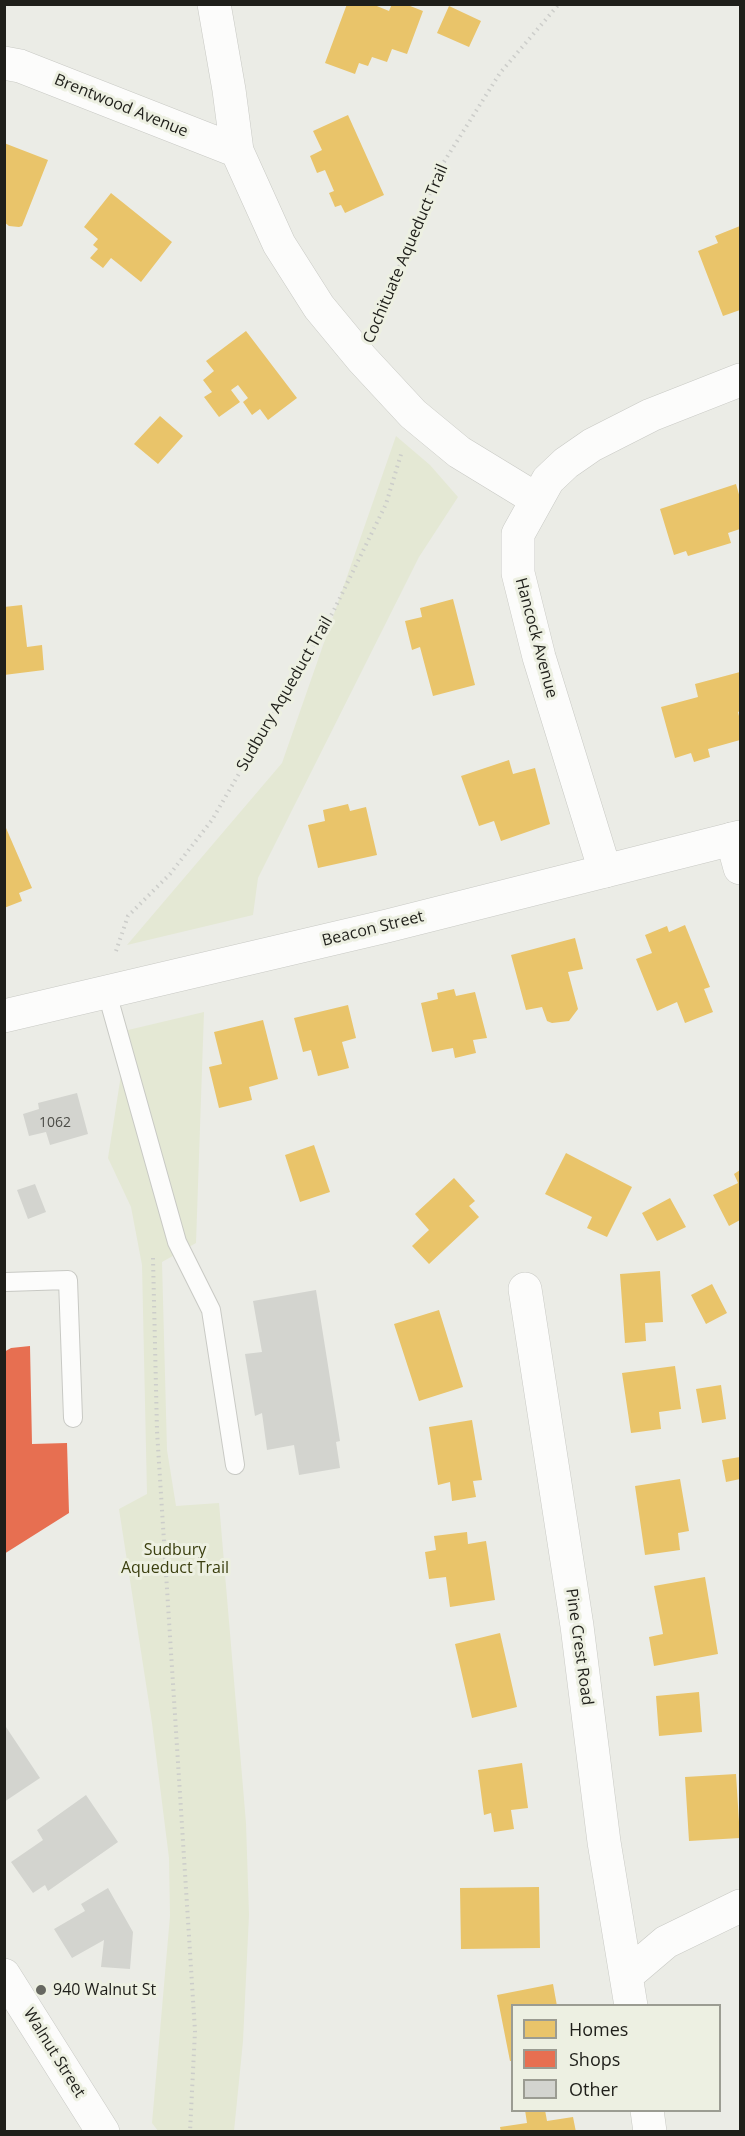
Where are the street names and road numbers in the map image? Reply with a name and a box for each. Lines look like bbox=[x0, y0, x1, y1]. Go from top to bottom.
street label: Brentwood Avenue bbox=[51, 70, 191, 142]
street label: Cochituate Aqueduct Trail bbox=[360, 162, 452, 346]
street label: Hancock Avenue bbox=[511, 576, 561, 700]
street label: Sudbury Aqueduct Trail bbox=[233, 613, 337, 775]
street label: Beacon Street bbox=[320, 907, 426, 951]
street label: Pine Crest Road bbox=[561, 1587, 597, 1707]
street label: Walnut Street bbox=[19, 2005, 89, 2101]

